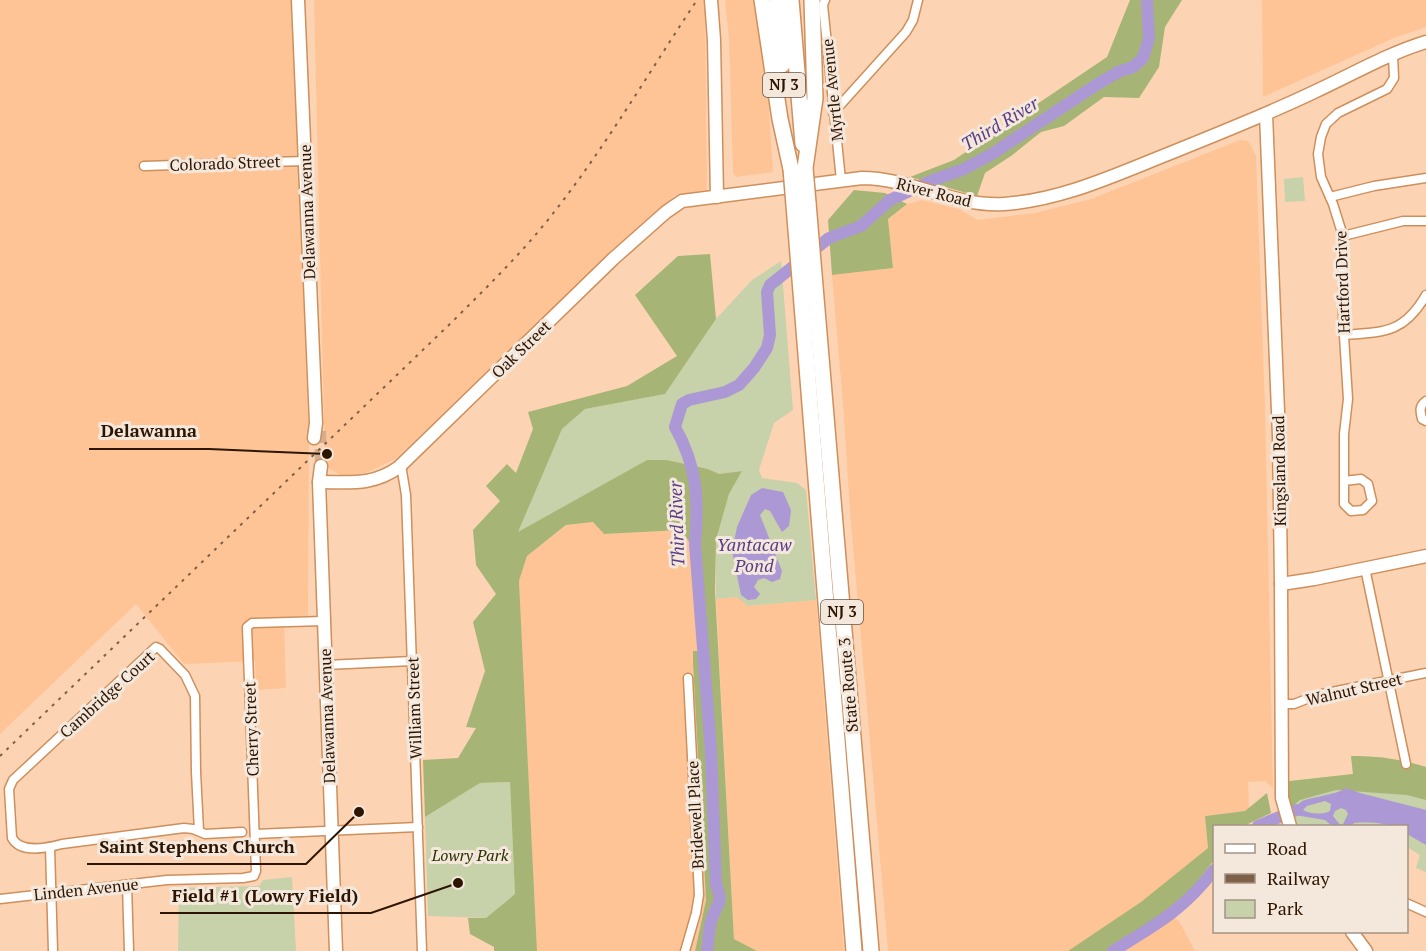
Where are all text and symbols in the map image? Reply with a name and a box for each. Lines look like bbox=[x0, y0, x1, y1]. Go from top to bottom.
street label: Myrtle Avenue bbox=[816, 38, 848, 142]
road number: NJ 3 bbox=[763, 73, 805, 97]
water label: Third River bbox=[956, 90, 1043, 156]
street label: Delawanna Avenue bbox=[294, 144, 320, 280]
street label: Colorado Street bbox=[169, 150, 281, 176]
street label: River Road bbox=[894, 172, 974, 212]
street label: Hartford Drive bbox=[1329, 230, 1355, 334]
street label: Oak Street bbox=[486, 315, 556, 383]
callout: Delawanna bbox=[89, 413, 209, 449]
street label: Kingsland Road bbox=[1267, 415, 1291, 527]
text: Delawanna bbox=[101, 418, 197, 442]
water label: Third River bbox=[662, 480, 689, 567]
water label: Yantacaw Pond bbox=[716, 532, 792, 577]
road number: NJ 3 bbox=[821, 600, 863, 624]
street label: State Route 3 bbox=[833, 637, 863, 733]
street label: Cambridge Court bbox=[55, 645, 159, 743]
street label: Delawanna Avenue bbox=[314, 648, 340, 784]
street label: William Street bbox=[401, 656, 427, 760]
street label: Walnut Street bbox=[1304, 667, 1404, 711]
street label: Cherry Street bbox=[238, 681, 264, 777]
street label: Bridewell Place bbox=[681, 760, 709, 870]
legend bbox=[1213, 825, 1408, 933]
callout: Saint Stephens Church bbox=[87, 828, 306, 864]
text: Saint Stephens Church bbox=[99, 834, 295, 858]
text: Road bbox=[1267, 836, 1307, 860]
park label: Lowry Park bbox=[431, 844, 509, 866]
text: Railway bbox=[1267, 866, 1331, 890]
street label: Linden Avenue bbox=[32, 873, 140, 905]
callout: Field #1 (Lowry Field) bbox=[160, 877, 371, 913]
text: Field #1 (Lowry Field) bbox=[172, 883, 358, 907]
text: Park bbox=[1267, 896, 1304, 920]

